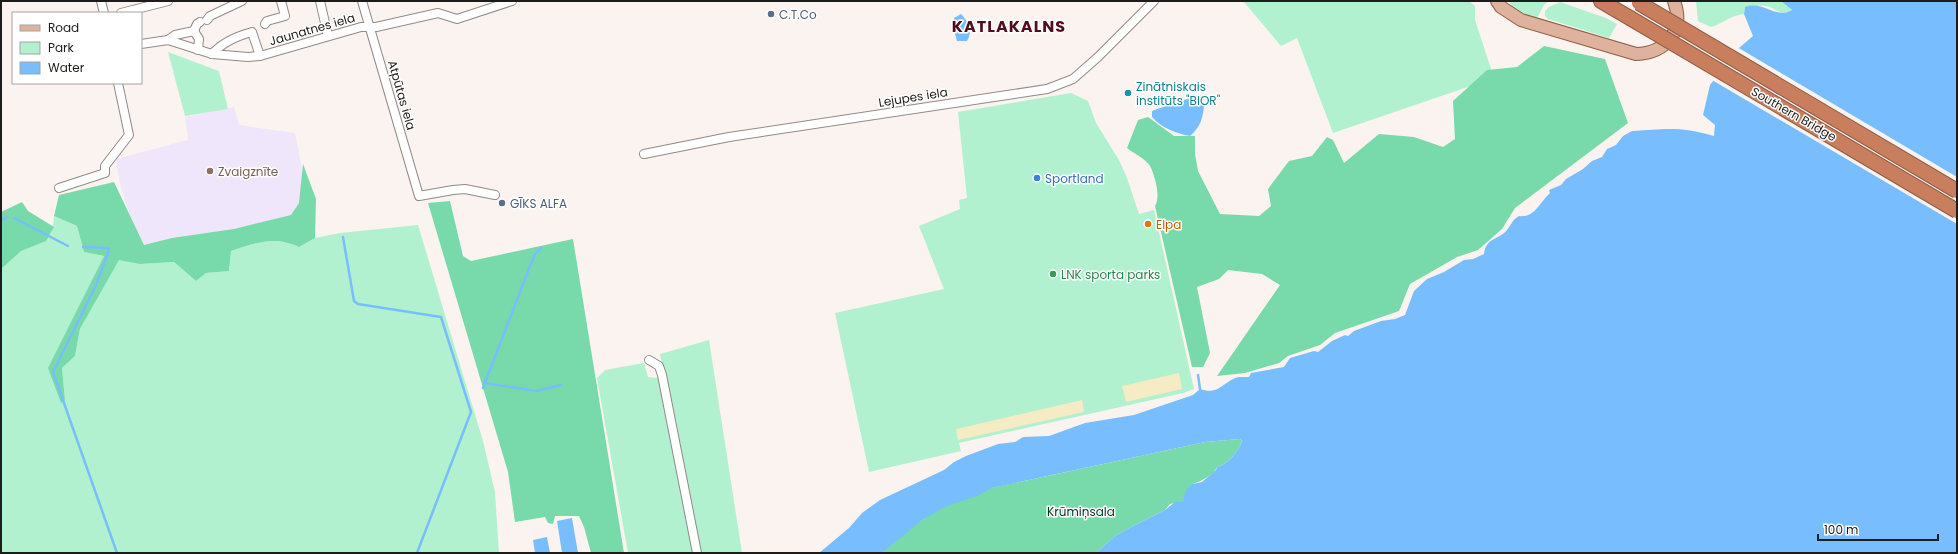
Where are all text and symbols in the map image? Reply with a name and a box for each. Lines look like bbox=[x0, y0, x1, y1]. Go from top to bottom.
place label: C.T.Co bbox=[779, 6, 817, 23]
street label: Jaunatnes iela bbox=[267, 9, 357, 49]
marker: C.T.Co bbox=[766, 9, 776, 19]
legend bbox=[12, 12, 142, 84]
district label: KATLAKALNS bbox=[952, 15, 1066, 38]
text: Road bbox=[48, 19, 79, 36]
text: Park bbox=[48, 39, 75, 56]
street label: Atpūtas iela bbox=[384, 58, 420, 132]
text: Water bbox=[48, 59, 85, 76]
place label: Zinātniskais institūts "BIOR" bbox=[1136, 78, 1221, 109]
street label: Lejupes iela bbox=[877, 83, 949, 111]
street label: Southern Bridge bbox=[1748, 83, 1840, 145]
marker: Zinātniskais institūts "BIOR" bbox=[1123, 88, 1133, 98]
place label: Zvaigznīte bbox=[218, 163, 278, 180]
marker: Zvaigznīte bbox=[205, 166, 215, 176]
place label: Sportland bbox=[1045, 170, 1104, 187]
marker: Sportland bbox=[1032, 173, 1042, 183]
place label: GĪKS ALFA bbox=[510, 195, 567, 212]
marker: GĪKS ALFA bbox=[497, 198, 507, 208]
place label: Elpa bbox=[1156, 216, 1181, 233]
marker: Elpa bbox=[1143, 219, 1153, 229]
place label: LNK sporta parks bbox=[1061, 266, 1160, 283]
marker: LNK sporta parks bbox=[1048, 269, 1058, 279]
park label: Krūmiņsala bbox=[1047, 503, 1115, 520]
scale bar bbox=[1818, 516, 1938, 542]
text: 100 m bbox=[1824, 521, 1858, 538]

